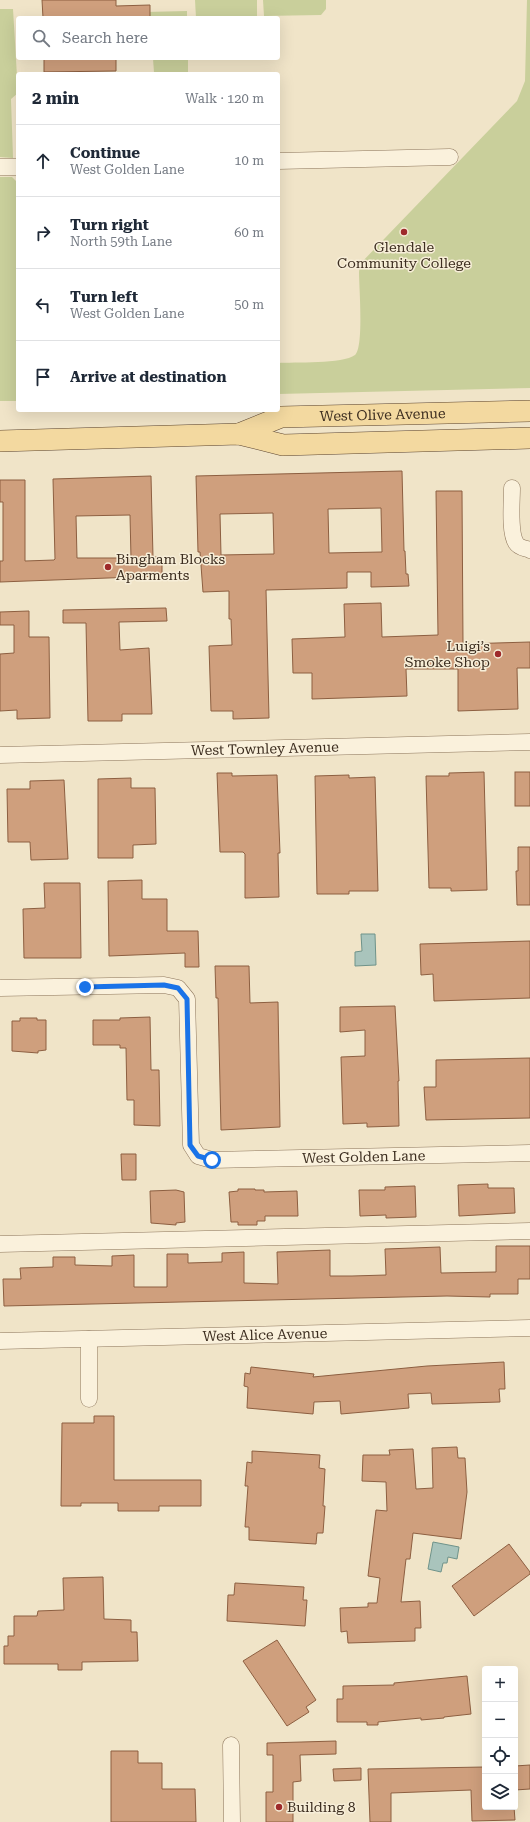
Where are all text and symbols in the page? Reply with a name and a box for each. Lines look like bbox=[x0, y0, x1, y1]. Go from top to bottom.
search box bbox=[16, 16, 280, 60]
icon: search bbox=[30, 27, 52, 49]
text: Search here bbox=[62, 29, 148, 47]
text: 2 min bbox=[32, 88, 79, 108]
text: Walk · 120 m bbox=[185, 91, 264, 106]
text: Continue bbox=[70, 144, 140, 162]
icon: ahead bbox=[32, 150, 54, 172]
text: 10 m bbox=[234, 153, 264, 168]
text: West Golden Lane bbox=[70, 162, 184, 177]
text: Turn right bbox=[70, 216, 149, 234]
icon: right bbox=[32, 222, 54, 244]
text: 60 m bbox=[234, 225, 264, 240]
marker: Glendale Community College bbox=[399, 227, 409, 237]
text: North 59th Lane bbox=[70, 234, 172, 249]
place label: Glendale Community College bbox=[337, 239, 471, 271]
text: Turn left bbox=[70, 288, 138, 306]
icon: left bbox=[32, 294, 54, 316]
text: 50 m bbox=[234, 297, 264, 312]
text: West Golden Lane bbox=[70, 306, 184, 321]
icon: arrive bbox=[32, 366, 54, 388]
text: Arrive at destination bbox=[70, 368, 226, 386]
street label: West Olive Avenue bbox=[320, 405, 446, 424]
place label: Bingham Blocks Aparments bbox=[116, 551, 226, 583]
marker: Bingham Blocks Aparments bbox=[103, 562, 113, 572]
place label: Luigi’s Smoke Shop bbox=[405, 638, 490, 670]
marker: Luigi’s Smoke Shop bbox=[493, 649, 503, 659]
street label: West Townley Avenue bbox=[191, 739, 339, 758]
route end bbox=[76, 978, 94, 996]
street label: West Golden Lane bbox=[302, 1147, 426, 1166]
route start bbox=[203, 1151, 221, 1169]
street label: West Alice Avenue bbox=[202, 1325, 328, 1344]
map controls bbox=[482, 1666, 518, 1810]
button: + bbox=[482, 1666, 518, 1702]
button: − bbox=[482, 1702, 518, 1738]
button: locate bbox=[482, 1738, 518, 1774]
button: layers bbox=[482, 1774, 518, 1810]
place label: Building 8 bbox=[287, 1799, 356, 1815]
marker: Building 8 bbox=[274, 1802, 284, 1812]

